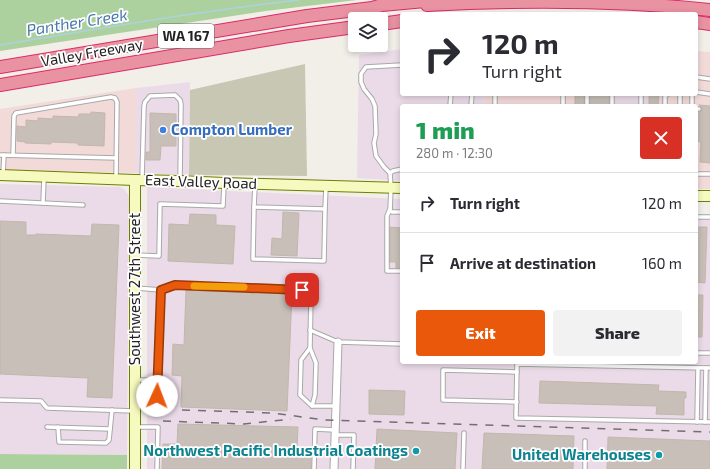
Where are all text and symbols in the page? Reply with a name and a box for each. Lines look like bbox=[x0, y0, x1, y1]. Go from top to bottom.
water label: Panther Creek bbox=[25, 4, 129, 39]
map controls bbox=[348, 12, 388, 52]
button: layers bbox=[348, 12, 388, 52]
road number: WA 167 bbox=[158, 24, 214, 48]
text: 120 m bbox=[482, 26, 559, 60]
icon: right bbox=[416, 28, 468, 80]
street label: Valley Freeway bbox=[40, 34, 144, 70]
text: Turn right bbox=[482, 60, 562, 82]
text: 1 min bbox=[416, 115, 475, 144]
button: close bbox=[640, 117, 682, 159]
place label: Compton Lumber bbox=[171, 120, 293, 138]
marker: Compton Lumber bbox=[158, 125, 168, 135]
text: 280 m · 12:30 bbox=[416, 145, 493, 161]
street label: East Valley Road bbox=[145, 170, 257, 192]
icon: right bbox=[416, 192, 438, 214]
text: Turn right bbox=[450, 194, 520, 212]
text: 120 m bbox=[642, 194, 682, 212]
street label: Southwest 27th Street bbox=[125, 212, 143, 365]
icon: arrive bbox=[416, 252, 438, 274]
text: Arrive at destination bbox=[450, 254, 596, 272]
text: 160 m bbox=[642, 254, 682, 272]
pin bbox=[285, 273, 319, 307]
icon: arrive bbox=[291, 279, 313, 301]
button: Exit bbox=[416, 310, 545, 356]
button: Share bbox=[553, 310, 682, 356]
position arrow bbox=[136, 375, 178, 417]
place label: Northwest Pacific Industrial Coatings bbox=[143, 441, 408, 459]
place label: United Warehouses bbox=[512, 445, 651, 463]
marker: Northwest Pacific Industrial Coatings bbox=[411, 446, 421, 456]
marker: United Warehouses bbox=[654, 450, 664, 460]

